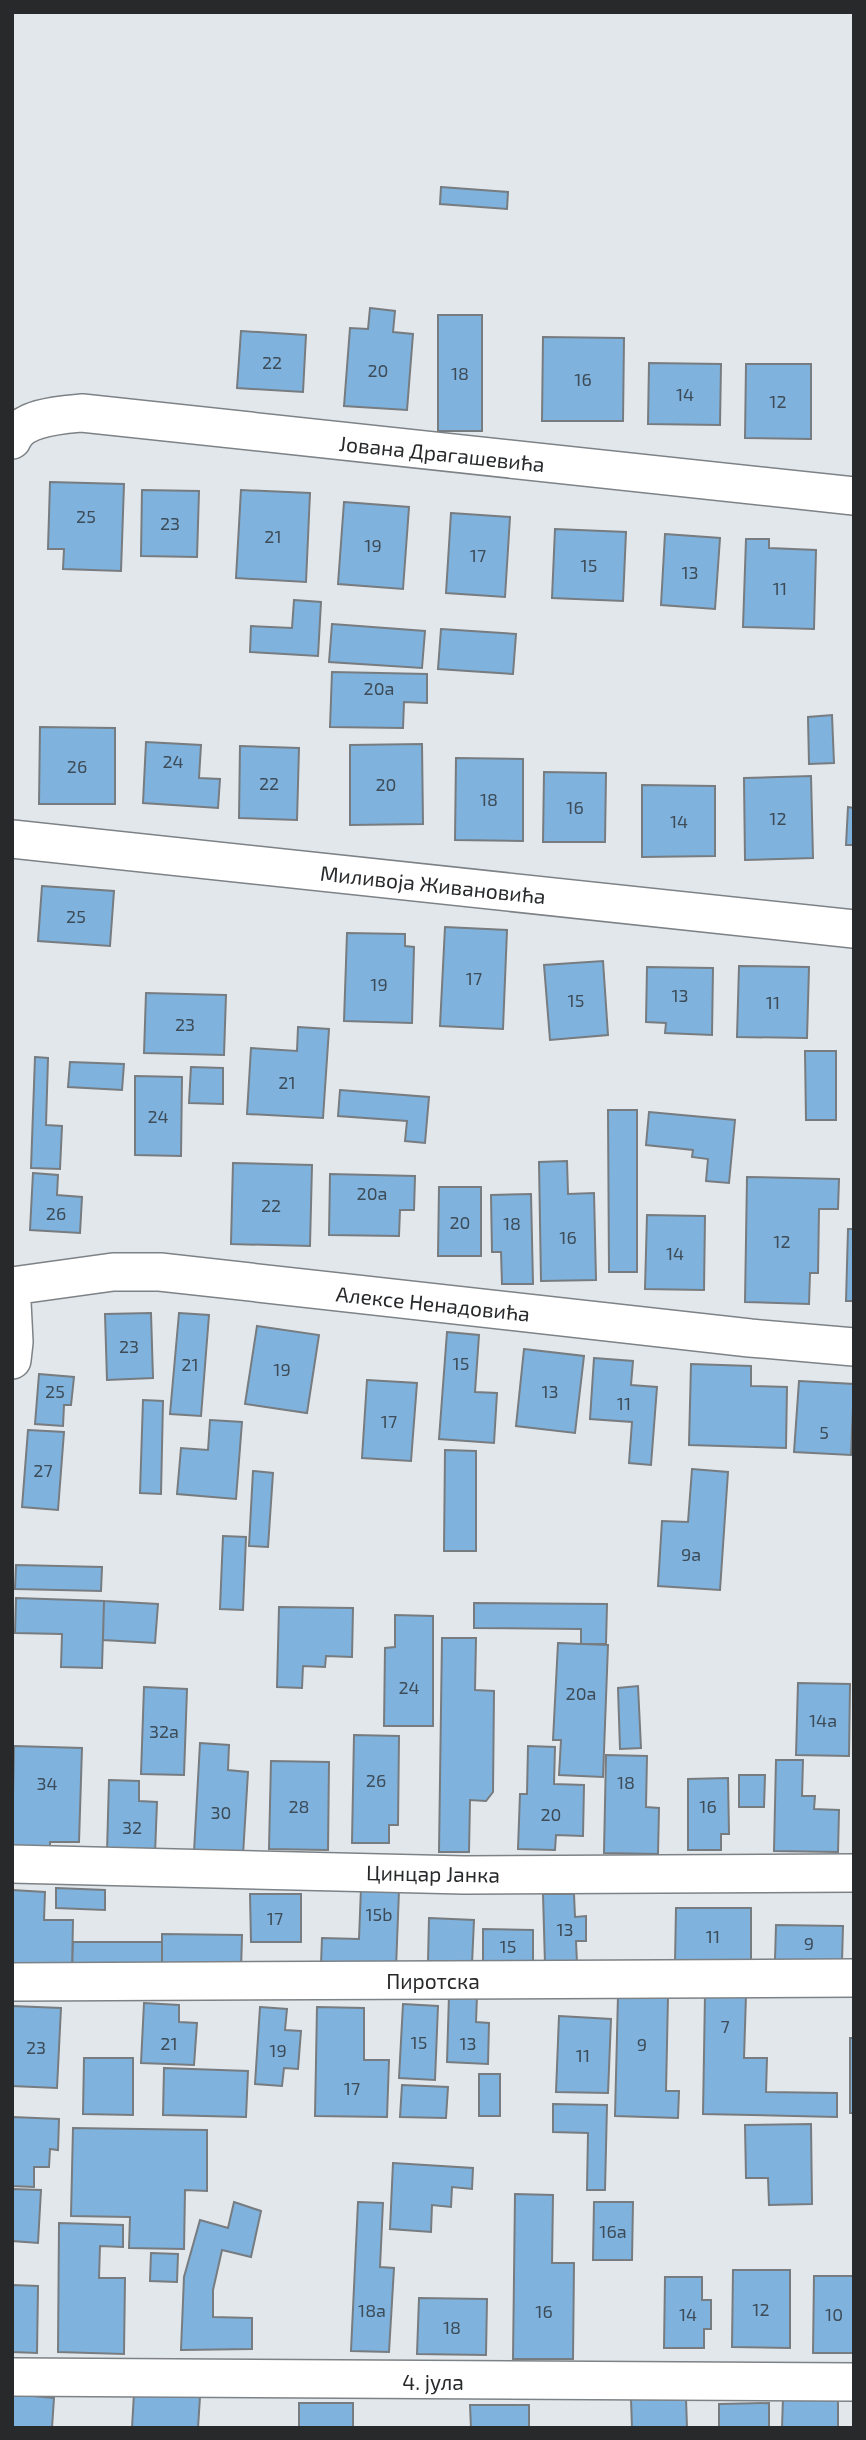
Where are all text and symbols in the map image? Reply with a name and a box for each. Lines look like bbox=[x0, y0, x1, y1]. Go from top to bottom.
house number: 22 bbox=[262, 351, 282, 373]
house number: 20 bbox=[368, 359, 388, 381]
house number: 18 bbox=[451, 362, 469, 384]
house number: 16 bbox=[574, 368, 592, 390]
house number: 14 bbox=[676, 383, 694, 405]
house number: 12 bbox=[769, 390, 787, 412]
street label: Јована Драгашевића bbox=[338, 430, 546, 476]
house number: 25 bbox=[76, 505, 96, 527]
house number: 23 bbox=[160, 512, 180, 534]
house number: 21 bbox=[264, 525, 282, 547]
house number: 19 bbox=[364, 534, 382, 556]
house number: 17 bbox=[470, 544, 486, 566]
house number: 15 bbox=[581, 554, 597, 576]
house number: 13 bbox=[681, 561, 699, 583]
house number: 11 bbox=[773, 577, 787, 599]
house number: 20a bbox=[364, 677, 394, 699]
house number: 24 bbox=[162, 750, 184, 772]
house number: 26 bbox=[67, 755, 87, 777]
house number: 22 bbox=[259, 772, 279, 794]
house number: 20 bbox=[376, 773, 396, 795]
house number: 18 bbox=[480, 788, 498, 810]
house number: 16 bbox=[566, 796, 584, 818]
house number: 12 bbox=[769, 807, 787, 829]
house number: 14 bbox=[670, 810, 688, 832]
street label: Миливоја Живановића bbox=[319, 860, 547, 909]
house number: 25 bbox=[66, 905, 86, 927]
house number: 17 bbox=[466, 967, 482, 989]
house number: 19 bbox=[370, 973, 388, 995]
house number: 13 bbox=[671, 984, 689, 1006]
house number: 15 bbox=[568, 989, 584, 1011]
house number: 11 bbox=[766, 991, 780, 1013]
house number: 23 bbox=[175, 1013, 195, 1035]
house number: 21 bbox=[278, 1071, 296, 1093]
house number: 24 bbox=[147, 1105, 169, 1127]
house number: 20a bbox=[357, 1182, 387, 1204]
house number: 22 bbox=[261, 1194, 281, 1216]
house number: 26 bbox=[46, 1202, 66, 1224]
house number: 20 bbox=[450, 1211, 470, 1233]
house number: 18 bbox=[503, 1212, 521, 1234]
house number: 16 bbox=[559, 1226, 577, 1248]
house number: 12 bbox=[773, 1230, 791, 1252]
house number: 14 bbox=[666, 1242, 684, 1264]
street label: Алексе Ненадовића bbox=[335, 1280, 531, 1326]
house number: 23 bbox=[119, 1335, 139, 1357]
house number: 15 bbox=[453, 1352, 469, 1374]
house number: 21 bbox=[181, 1353, 199, 1375]
house number: 19 bbox=[273, 1358, 291, 1380]
house number: 25 bbox=[45, 1380, 65, 1402]
house number: 13 bbox=[541, 1380, 559, 1402]
house number: 11 bbox=[617, 1392, 631, 1414]
house number: 17 bbox=[381, 1410, 397, 1432]
house number: 5 bbox=[819, 1421, 829, 1443]
house number: 27 bbox=[33, 1459, 53, 1481]
house number: 9a bbox=[681, 1543, 701, 1565]
house number: 24 bbox=[398, 1676, 420, 1698]
house number: 20a bbox=[566, 1682, 596, 1704]
house number: 14a bbox=[809, 1709, 837, 1731]
house number: 32a bbox=[149, 1720, 179, 1742]
house number: 26 bbox=[366, 1769, 386, 1791]
house number: 18 bbox=[617, 1771, 635, 1793]
house number: 34 bbox=[36, 1772, 58, 1794]
house number: 28 bbox=[288, 1795, 310, 1817]
house number: 16 bbox=[699, 1795, 717, 1817]
house number: 30 bbox=[211, 1801, 231, 1823]
house number: 20 bbox=[541, 1803, 561, 1825]
house number: 32 bbox=[122, 1816, 142, 1838]
street label: Цинцар Јанка bbox=[366, 1859, 500, 1887]
house number: 15b bbox=[365, 1903, 393, 1925]
house number: 17 bbox=[267, 1907, 283, 1929]
house number: 13 bbox=[556, 1918, 574, 1940]
house number: 11 bbox=[706, 1925, 720, 1947]
house number: 9 bbox=[804, 1932, 814, 1954]
house number: 15 bbox=[500, 1935, 516, 1957]
street label: Пиротска bbox=[386, 1968, 480, 1993]
house number: 7 bbox=[720, 2015, 730, 2037]
house number: 15 bbox=[411, 2031, 427, 2053]
house number: 21 bbox=[160, 2032, 178, 2054]
house number: 13 bbox=[459, 2032, 477, 2054]
house number: 9 bbox=[637, 2033, 647, 2055]
house number: 23 bbox=[26, 2036, 46, 2058]
house number: 19 bbox=[269, 2039, 287, 2061]
house number: 11 bbox=[576, 2044, 590, 2066]
house number: 17 bbox=[344, 2077, 360, 2099]
house number: 16a bbox=[599, 2220, 627, 2242]
house number: 12 bbox=[752, 2298, 770, 2320]
house number: 18a bbox=[358, 2299, 386, 2321]
house number: 16 bbox=[535, 2300, 553, 2322]
house number: 14 bbox=[679, 2303, 697, 2325]
house number: 10 bbox=[825, 2303, 843, 2325]
house number: 18 bbox=[443, 2316, 461, 2338]
street label: 4. јула bbox=[402, 2369, 464, 2395]

